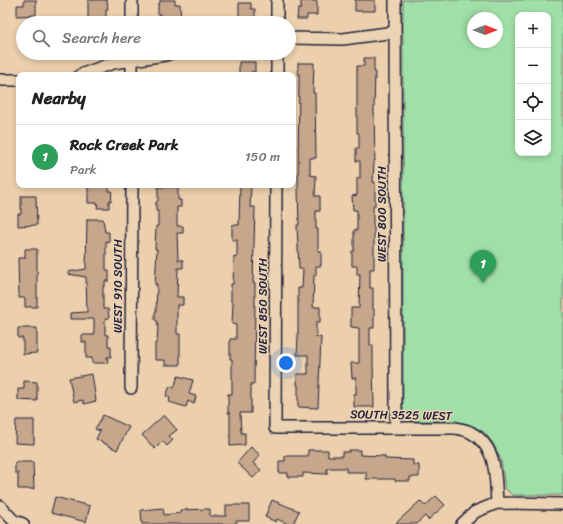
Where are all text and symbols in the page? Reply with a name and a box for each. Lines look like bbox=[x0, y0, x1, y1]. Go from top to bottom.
north arrow bbox=[467, 12, 503, 48]
map controls bbox=[515, 12, 551, 156]
button: + bbox=[515, 12, 551, 48]
search box bbox=[16, 16, 296, 60]
text: Search here bbox=[62, 25, 141, 51]
icon: search bbox=[30, 27, 52, 49]
button: − bbox=[515, 48, 551, 84]
text: Nearby bbox=[32, 83, 86, 113]
button: locate bbox=[515, 84, 551, 120]
button: layers bbox=[515, 120, 551, 156]
text: Rock Creek Park bbox=[70, 132, 179, 158]
text: 1 bbox=[42, 145, 48, 168]
text: 150 m bbox=[245, 145, 280, 168]
text: Park bbox=[70, 158, 97, 181]
street label: WEST 800 SOUTH bbox=[371, 165, 393, 262]
street label: WEST 910 SOUTH bbox=[107, 239, 129, 333]
pin: 1 bbox=[470, 250, 496, 283]
street label: WEST 850 SOUTH bbox=[252, 258, 274, 354]
your location bbox=[276, 353, 296, 373]
street label: SOUTH 3525 WEST bbox=[350, 403, 453, 427]

